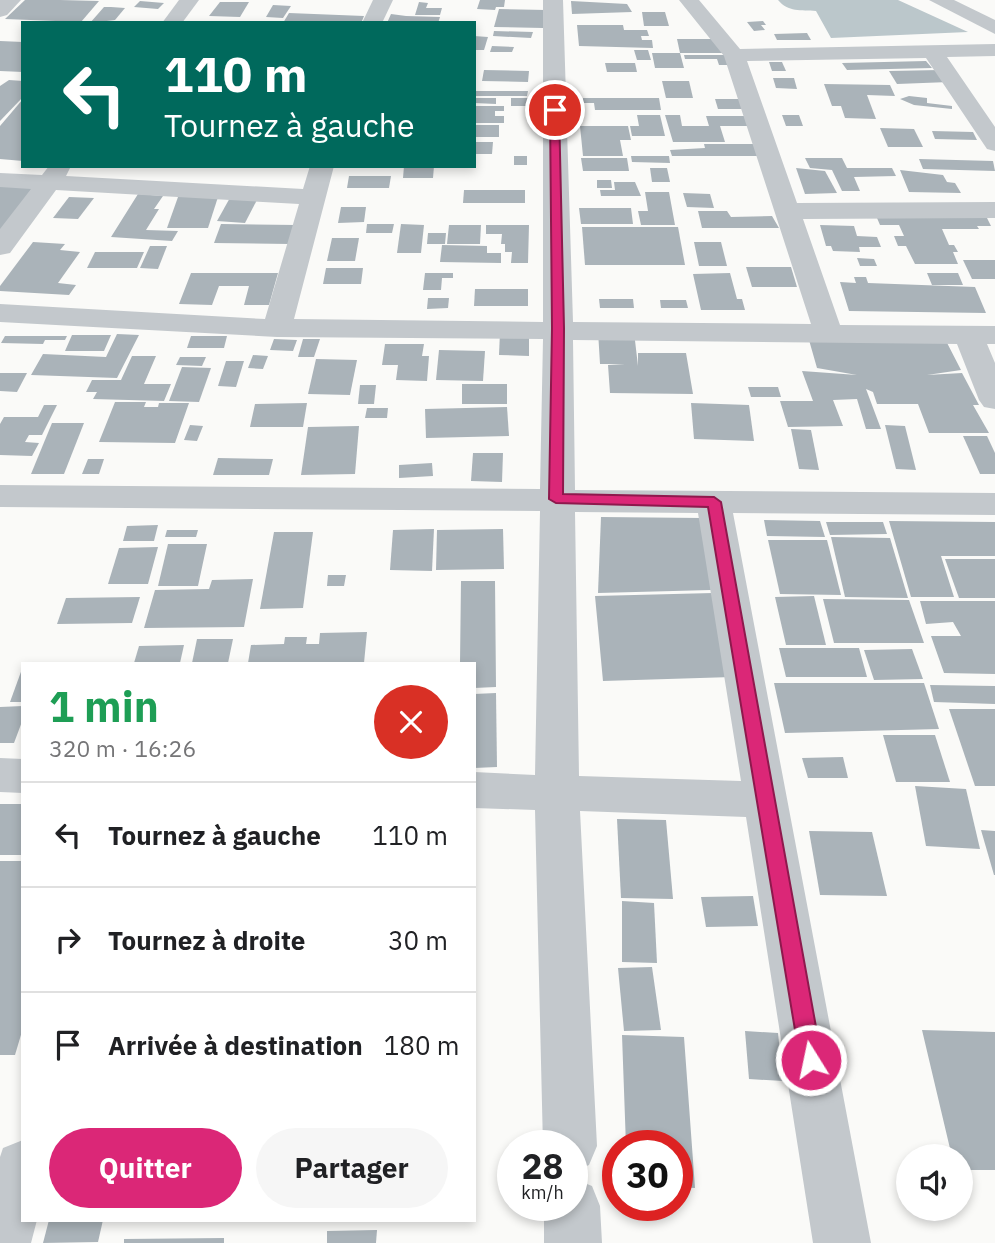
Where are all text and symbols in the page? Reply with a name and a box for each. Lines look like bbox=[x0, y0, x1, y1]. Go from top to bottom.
text: 110 m bbox=[164, 42, 308, 105]
icon: left bbox=[49, 49, 140, 140]
pin bbox=[525, 80, 585, 140]
icon: arrive bbox=[536, 91, 574, 129]
text: Tournez à gauche bbox=[164, 104, 415, 146]
text: 1 min bbox=[49, 679, 159, 734]
button: close bbox=[374, 685, 448, 759]
text: 320 m · 16:26 bbox=[49, 733, 196, 763]
icon: left bbox=[49, 816, 87, 854]
text: Tournez à gauche bbox=[108, 818, 321, 852]
text: 110 m bbox=[372, 818, 448, 852]
icon: right bbox=[49, 921, 87, 959]
text: Tournez à droite bbox=[108, 923, 305, 957]
text: 30 m bbox=[388, 923, 448, 957]
position arrow bbox=[774, 1023, 848, 1097]
icon: arrive bbox=[49, 1026, 87, 1064]
text: Arrivée à destination bbox=[108, 1028, 363, 1062]
text: 180 m bbox=[384, 1028, 459, 1062]
button: Quitter bbox=[49, 1128, 242, 1208]
button: Partager bbox=[256, 1128, 448, 1208]
speed limit sign: 30 bbox=[602, 1130, 693, 1221]
text: 28 bbox=[521, 1143, 564, 1189]
map controls bbox=[896, 1144, 973, 1221]
button: sound bbox=[896, 1144, 973, 1221]
text: km/h bbox=[521, 1181, 564, 1204]

